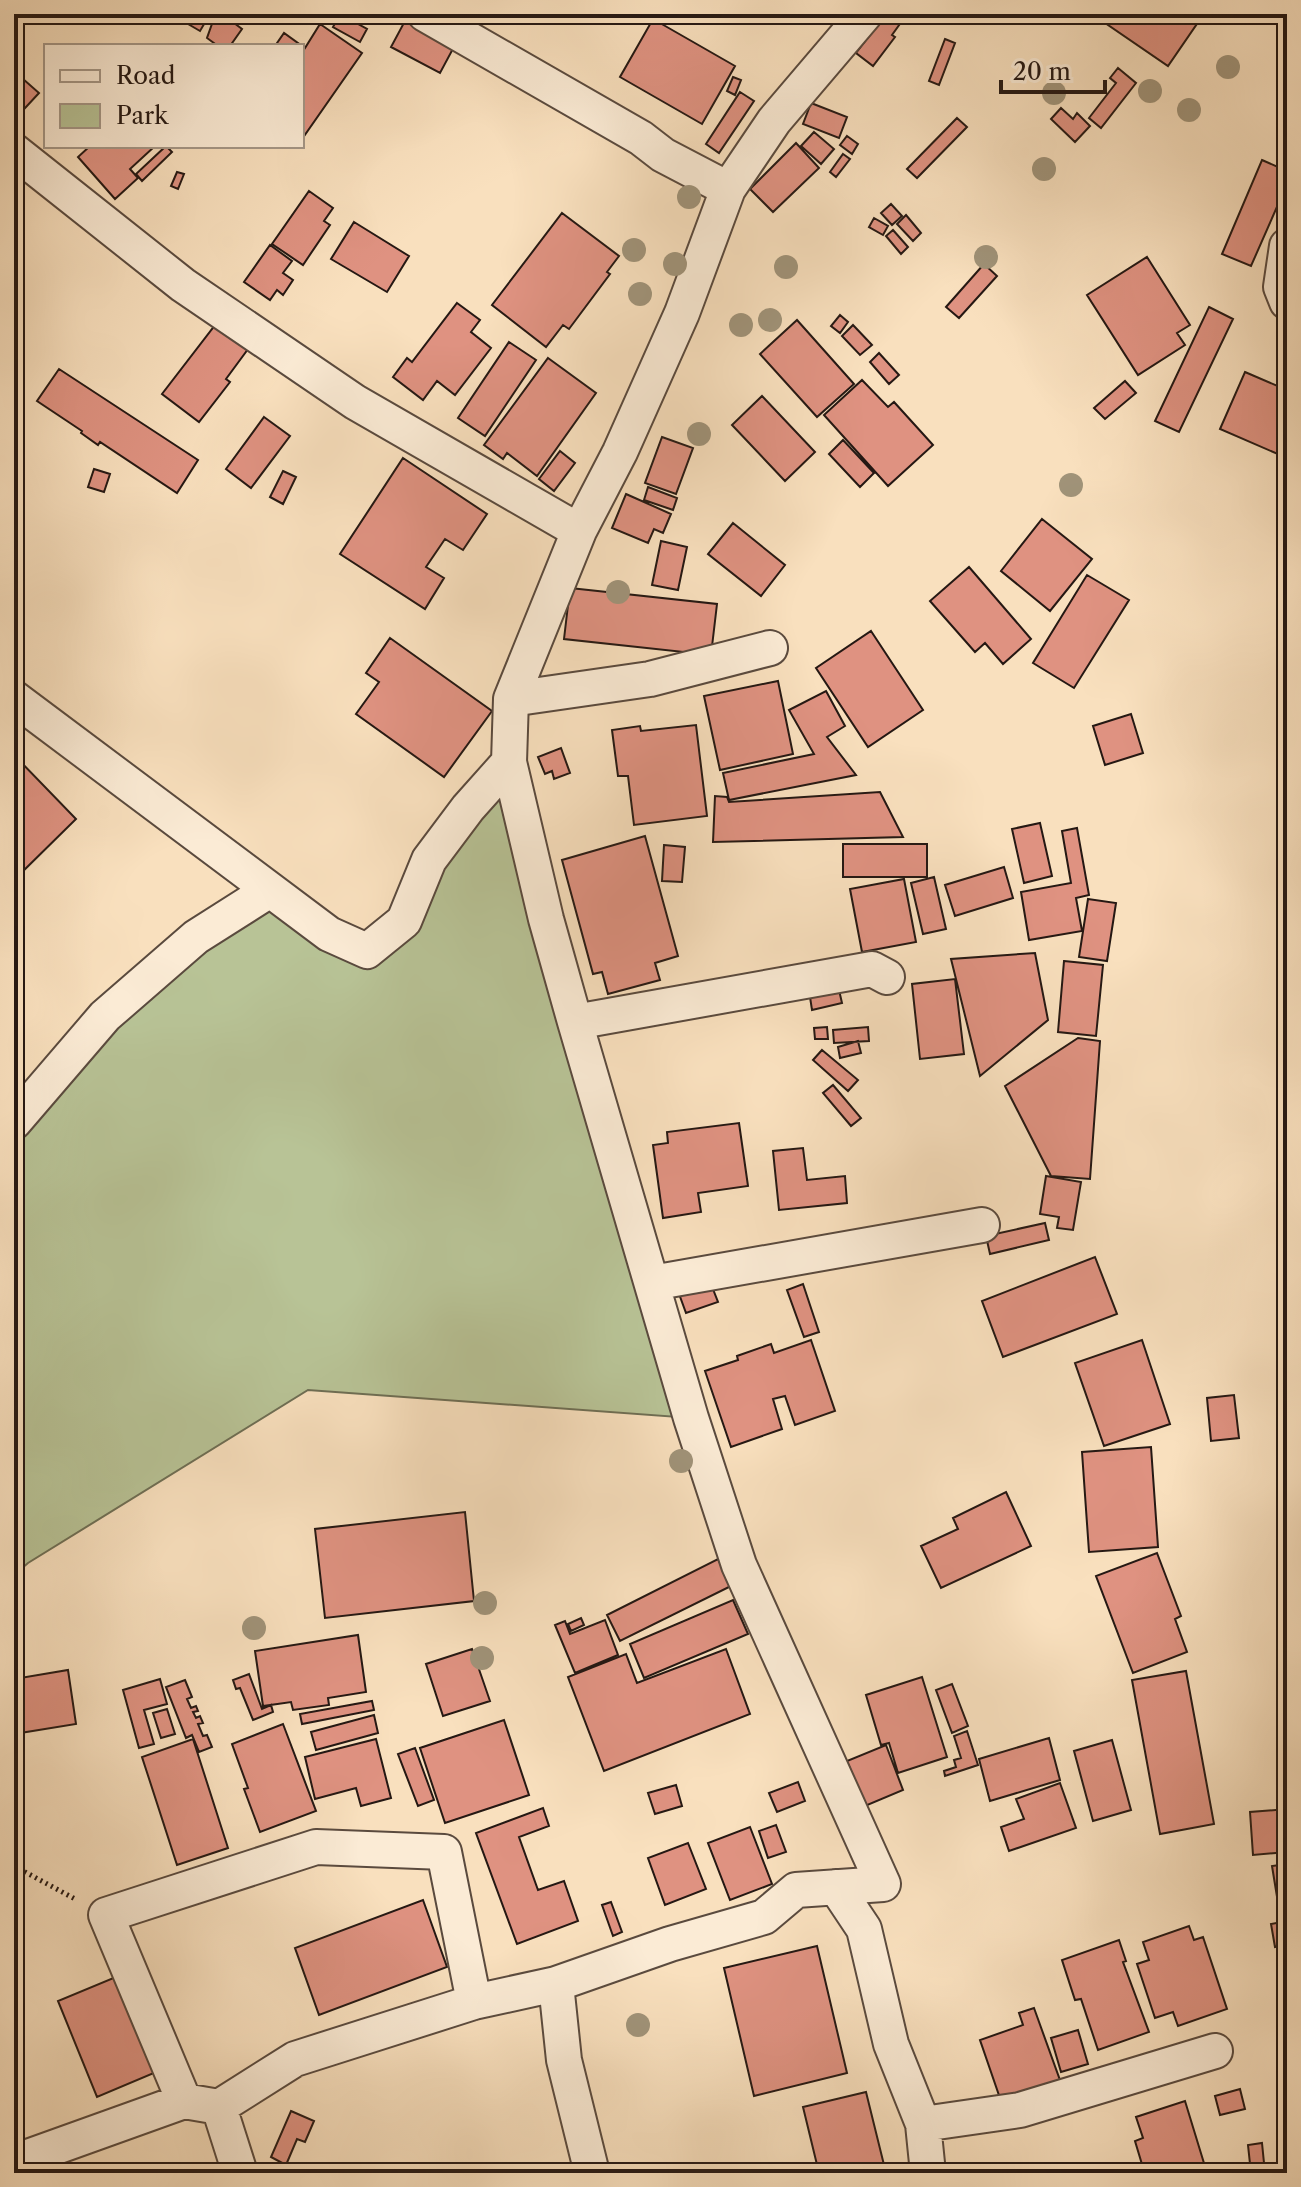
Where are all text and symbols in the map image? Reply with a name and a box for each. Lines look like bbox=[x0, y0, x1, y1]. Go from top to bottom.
legend bbox=[44, 44, 304, 148]
scale bar bbox=[1001, 44, 1105, 94]
text: 20 m bbox=[1013, 57, 1071, 86]
text: Road bbox=[116, 61, 176, 90]
text: Park bbox=[116, 101, 169, 130]

